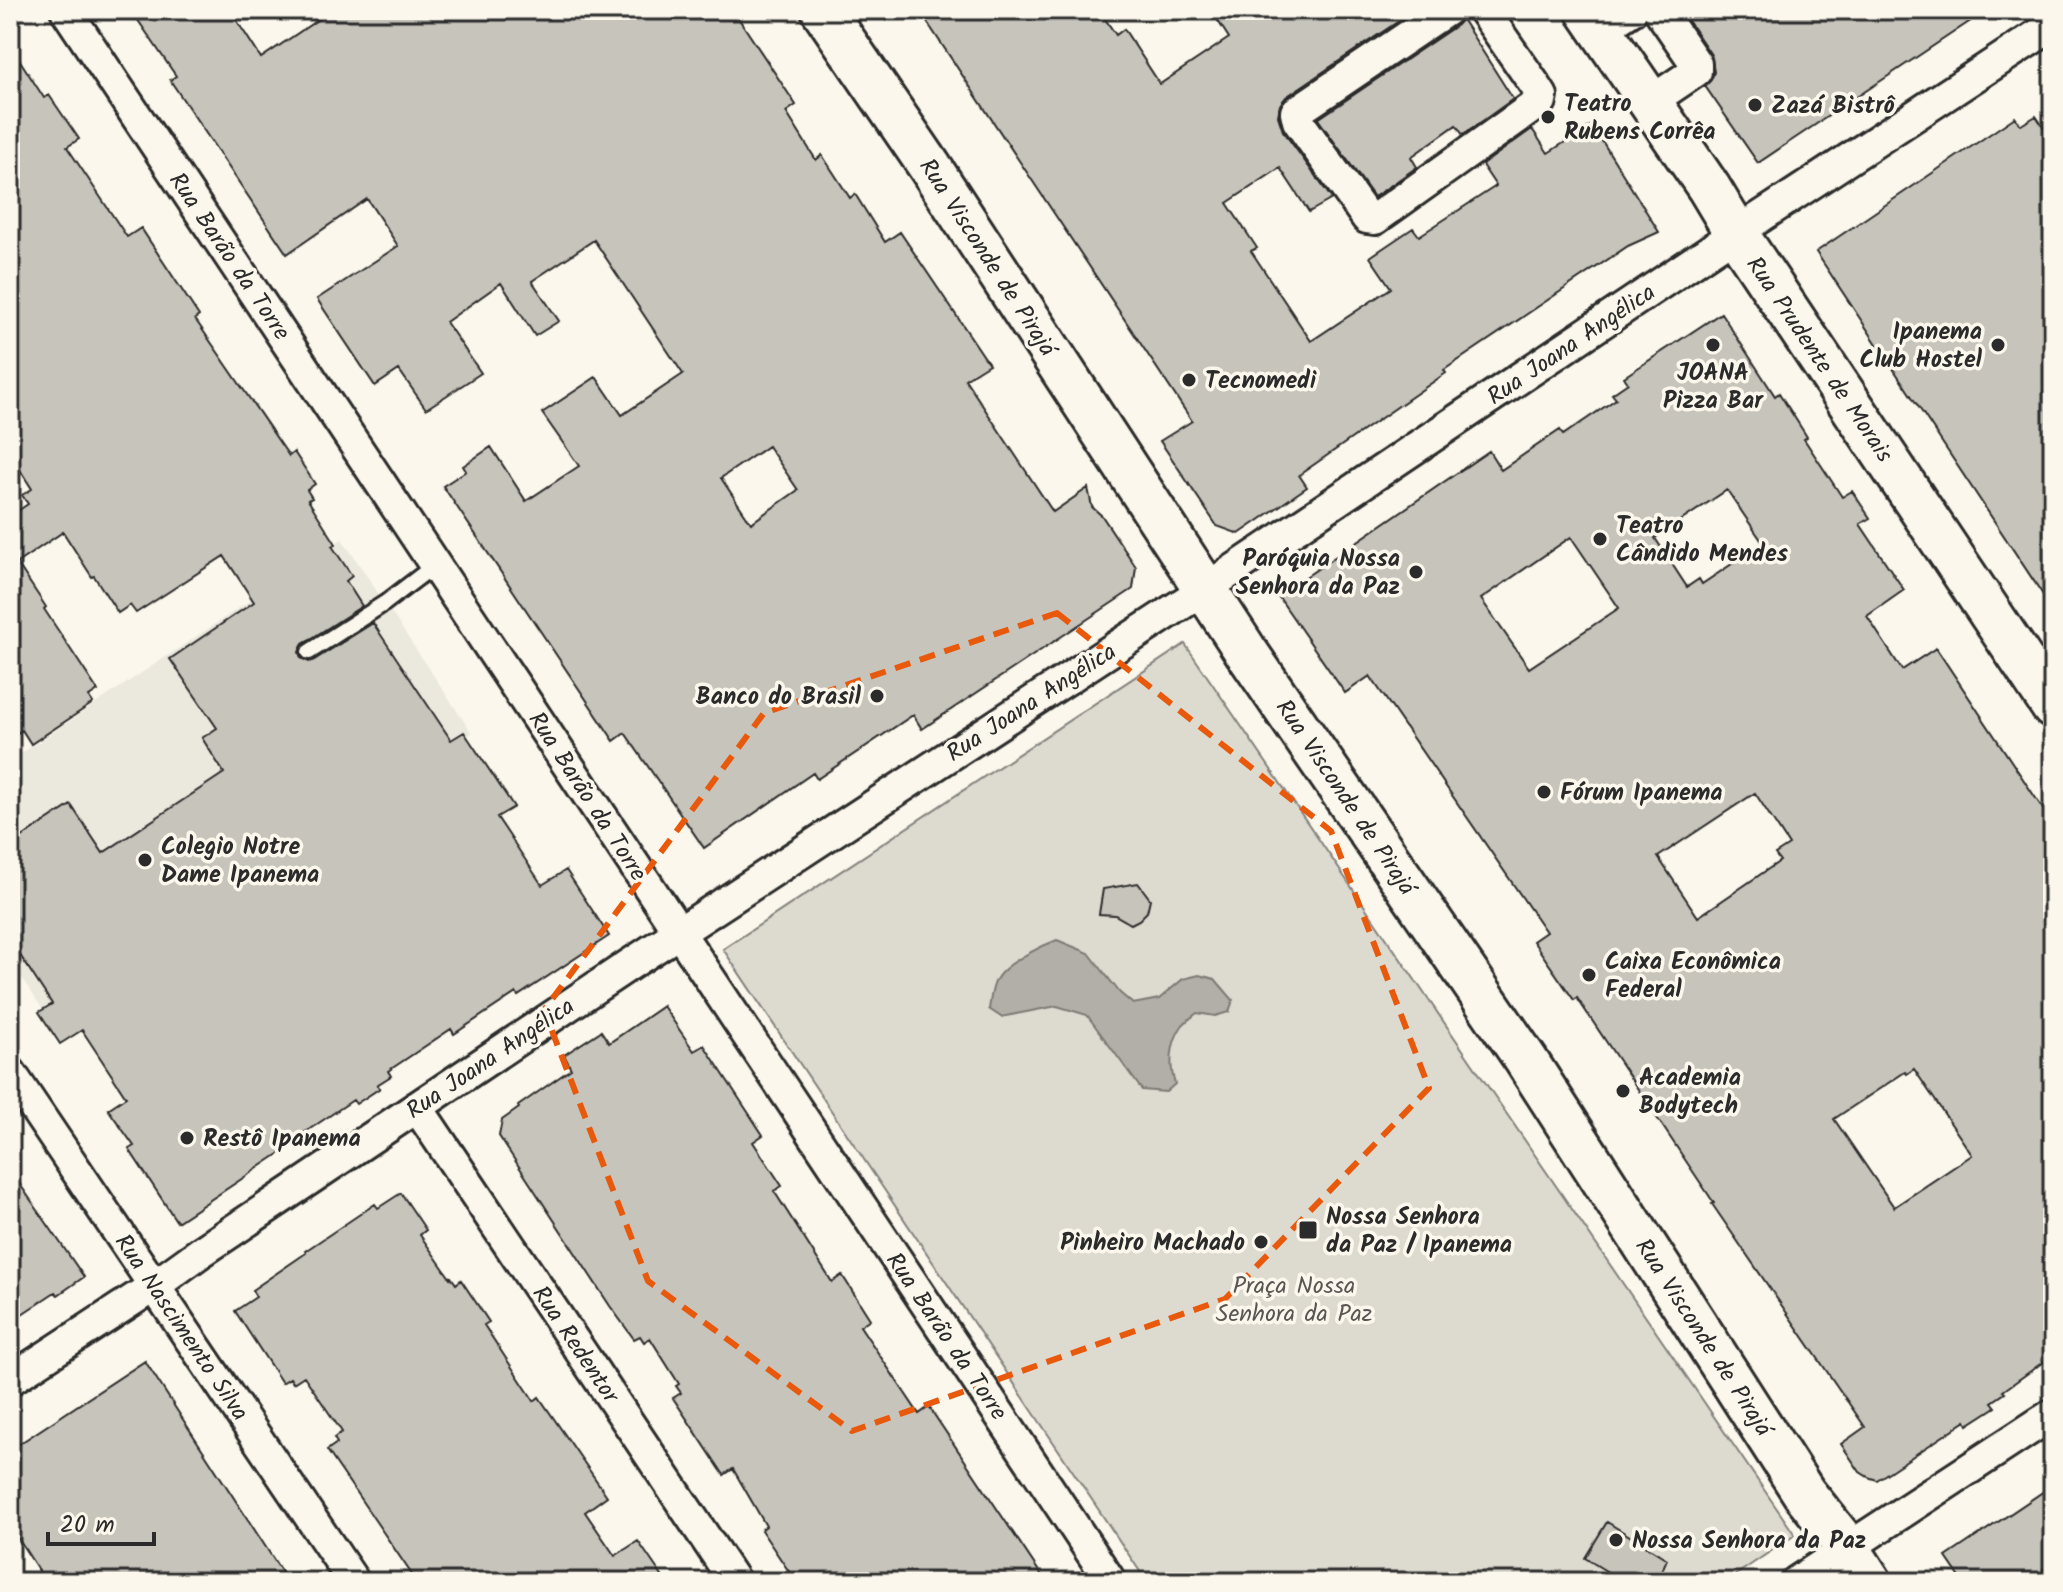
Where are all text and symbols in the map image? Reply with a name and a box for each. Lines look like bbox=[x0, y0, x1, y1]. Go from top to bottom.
place label: Teatro Rubens Corrêa bbox=[1564, 85, 1715, 152]
place label: Zazá Bistrô bbox=[1771, 87, 1896, 126]
marker: Zazá Bistrô bbox=[1746, 96, 1764, 114]
marker: Teatro Rubens Corrêa bbox=[1539, 108, 1557, 126]
street label: Rua Visconde de Pirajá bbox=[908, 151, 1067, 367]
street label: Rua Barão da Torre bbox=[158, 165, 300, 349]
street label: Rua Prudente de Morais bbox=[1735, 249, 1902, 471]
street label: Rua Joana Angélica bbox=[1480, 274, 1664, 416]
place label: Ipanema Club Hostel bbox=[1860, 313, 1983, 380]
marker: JOANA Pizza Bar bbox=[1704, 336, 1722, 354]
marker: Ipanema Club Hostel bbox=[1989, 336, 2007, 354]
place label: JOANA Pizza Bar bbox=[1663, 354, 1764, 421]
place label: Tecnomedi bbox=[1205, 362, 1317, 401]
marker: Tecnomedi bbox=[1180, 371, 1198, 389]
place label: Teatro Cândido Mendes bbox=[1616, 507, 1788, 574]
marker: Teatro Cândido Mendes bbox=[1591, 530, 1609, 548]
place label: Paróquia Nossa Senhora da Paz bbox=[1236, 540, 1400, 607]
marker: Paróquia Nossa Senhora da Paz bbox=[1407, 563, 1425, 581]
street label: Rua Joana Angélica bbox=[939, 633, 1125, 773]
place label: Banco do Brasil bbox=[696, 678, 862, 717]
marker: Banco do Brasil bbox=[868, 687, 886, 705]
street label: Rua Visconde de Pirajá bbox=[1264, 692, 1427, 906]
street label: Rua Barão da Torre bbox=[517, 704, 657, 890]
place label: Fórum Ipanema bbox=[1560, 774, 1723, 813]
marker: Fórum Ipanema bbox=[1535, 783, 1553, 801]
place label: Colegio Notre Dame Ipanema bbox=[161, 828, 319, 895]
marker: Colegio Notre Dame Ipanema bbox=[136, 851, 154, 869]
place label: Caixa Econômica Federal bbox=[1605, 943, 1781, 1010]
marker: Caixa Econômica Federal bbox=[1580, 966, 1598, 984]
street label: Rua Joana Angélica bbox=[399, 988, 583, 1130]
place label: Academia Bodytech bbox=[1639, 1059, 1741, 1126]
marker: Academia Bodytech bbox=[1614, 1082, 1632, 1100]
place label: Restô Ipanema bbox=[203, 1120, 361, 1159]
marker: Restô Ipanema bbox=[178, 1129, 196, 1147]
place label: Nossa Senhora da Paz / Ipanema bbox=[1326, 1198, 1512, 1265]
marker: Nossa Senhora da Paz / Ipanema bbox=[1297, 1219, 1319, 1241]
place label: Pinheiro Machado bbox=[1060, 1224, 1245, 1263]
street label: Rua Nascimento Silva bbox=[103, 1226, 258, 1429]
street label: Rua Visconde de Pirajá bbox=[1624, 1231, 1783, 1447]
marker: Pinheiro Machado bbox=[1252, 1233, 1270, 1251]
street label: Rua Barão da Torre bbox=[875, 1245, 1017, 1429]
park label: Praça Nossa Senhora da Paz bbox=[1216, 1267, 1372, 1334]
street label: Rua Redentor bbox=[521, 1278, 630, 1413]
scale bar bbox=[48, 1496, 154, 1546]
text: 20 m bbox=[60, 1506, 115, 1545]
place label: Nossa Senhora da Paz bbox=[1632, 1522, 1866, 1561]
marker: Nossa Senhora da Paz bbox=[1607, 1531, 1625, 1549]

